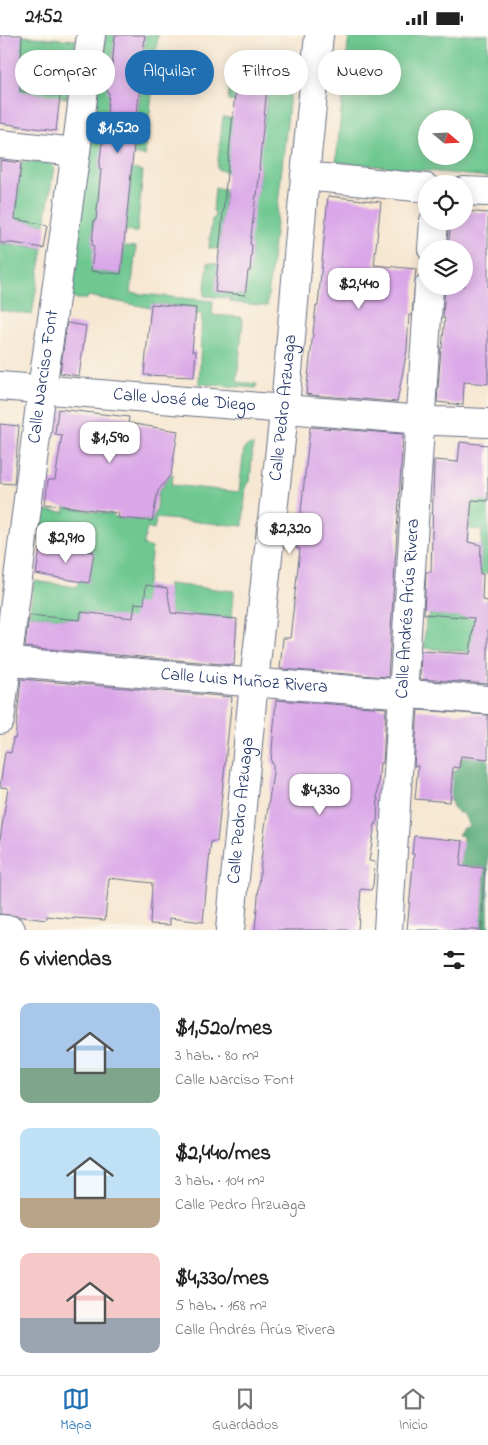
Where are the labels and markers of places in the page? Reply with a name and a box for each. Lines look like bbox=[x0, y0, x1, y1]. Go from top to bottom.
pin: $1,520 bbox=[77, 111, 159, 154]
pin: $2,440 bbox=[318, 267, 400, 310]
pin: $1,590 bbox=[69, 421, 151, 464]
pin: $2,320 bbox=[249, 513, 331, 555]
pin: $2,910 bbox=[25, 521, 107, 564]
pin: $4,330 bbox=[279, 773, 361, 816]

